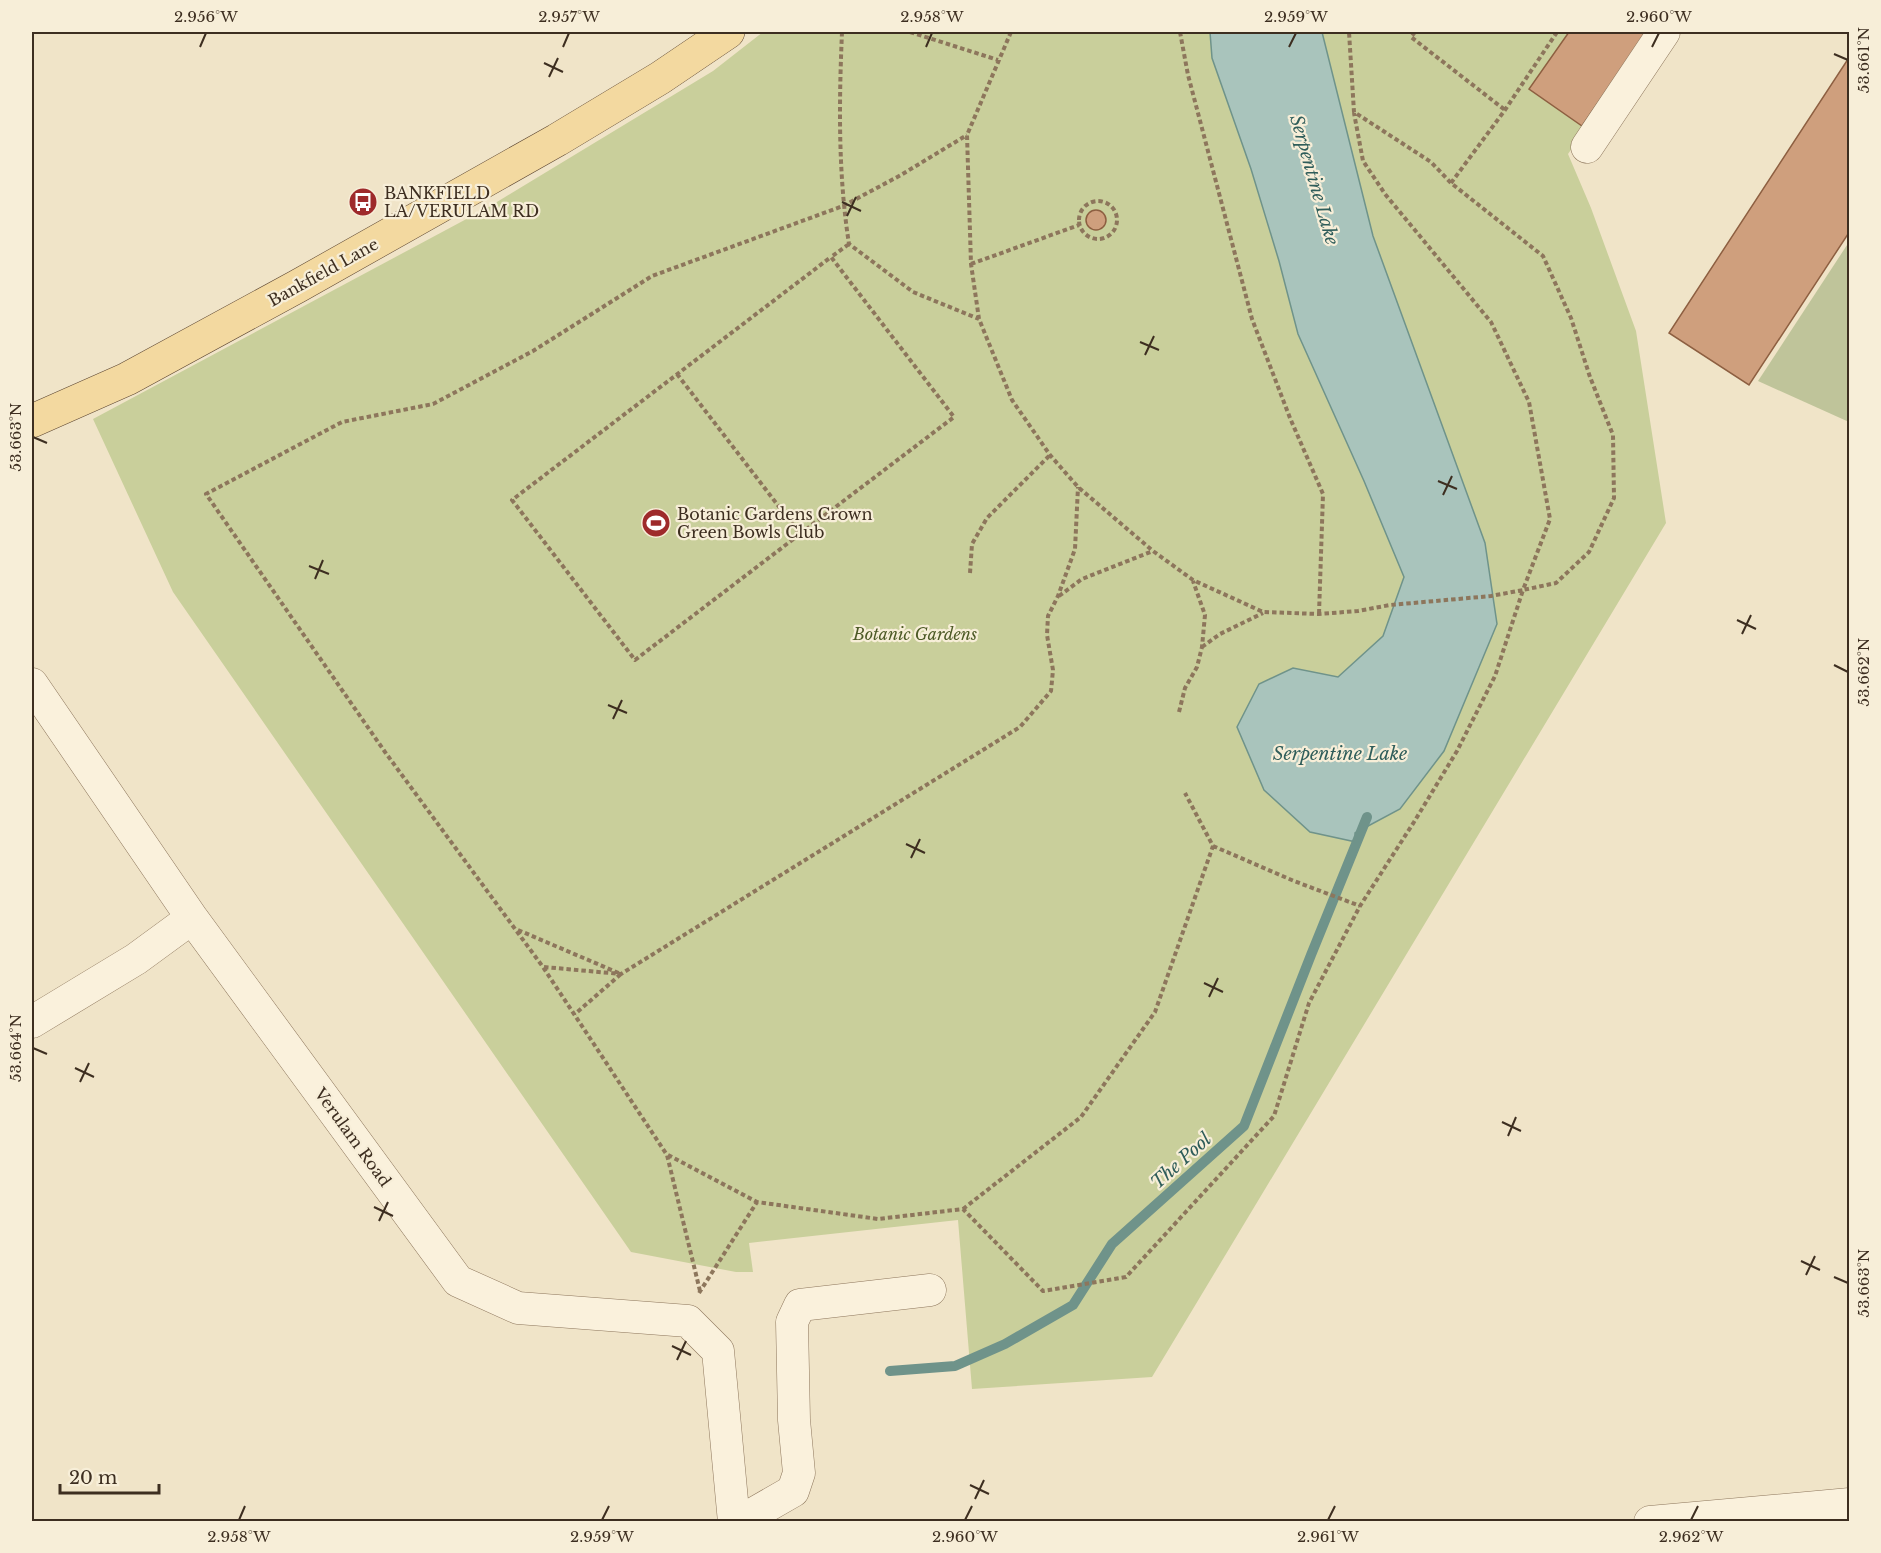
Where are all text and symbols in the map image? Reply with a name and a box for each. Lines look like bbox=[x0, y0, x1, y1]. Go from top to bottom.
text: 2.956°W bbox=[174, 7, 238, 26]
text: 2.957°W bbox=[538, 7, 600, 26]
text: 2.958°W bbox=[900, 7, 964, 26]
text: 2.959°W bbox=[1264, 7, 1328, 26]
text: 2.960°W bbox=[1626, 7, 1692, 26]
text: 53.661°N bbox=[1854, 27, 1873, 93]
water label: Serpentine Lake bbox=[1285, 112, 1343, 248]
place label: BANKFIELD LA/VERULAM RD bbox=[384, 183, 539, 221]
bus stop icon: BANKFIELD LA/VERULAM RD bbox=[347, 186, 379, 218]
street label: Bankfield Lane bbox=[264, 233, 382, 311]
text: 53.663°N bbox=[6, 403, 25, 471]
place label: Botanic Gardens Crown Green Bowls Club bbox=[677, 504, 873, 542]
sports icon: Botanic Gardens Crown Green Bowls Club bbox=[640, 507, 672, 539]
park label: Botanic Gardens bbox=[852, 624, 977, 644]
text: 53.662°N bbox=[1854, 638, 1873, 706]
water label: Serpentine Lake bbox=[1273, 743, 1407, 765]
text: 53.664°N bbox=[6, 1014, 25, 1082]
street label: Verulam Road bbox=[310, 1083, 396, 1190]
water label: The Pool bbox=[1146, 1128, 1216, 1194]
text: 53.663°N bbox=[1854, 1249, 1873, 1317]
scale bar bbox=[60, 1457, 159, 1495]
text: 20 m bbox=[69, 1467, 117, 1489]
text: 2.958°W bbox=[207, 1527, 271, 1546]
text: 2.959°W bbox=[570, 1527, 634, 1546]
text: 2.960°W bbox=[932, 1527, 998, 1546]
text: 2.961°W bbox=[1297, 1527, 1359, 1546]
text: 2.962°W bbox=[1659, 1527, 1724, 1546]

